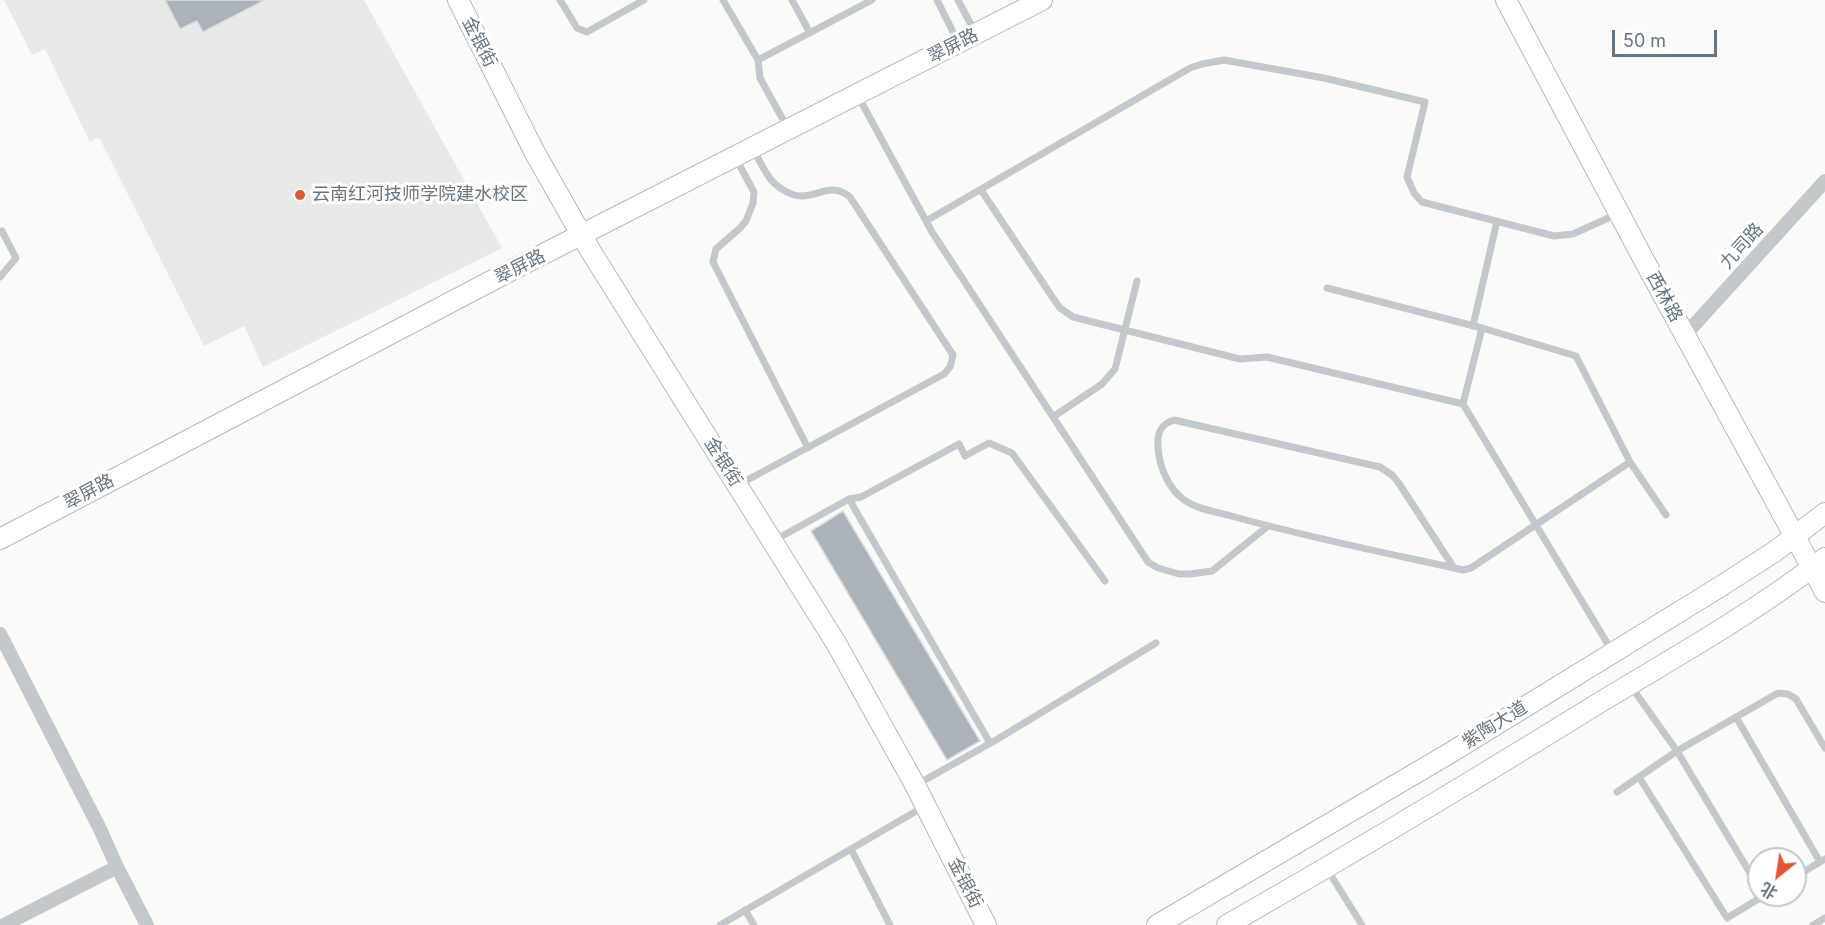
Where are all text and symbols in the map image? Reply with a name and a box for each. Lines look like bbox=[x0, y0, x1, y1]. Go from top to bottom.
street label: 金银街 bbox=[457, 13, 501, 71]
scale bar bbox=[1615, 18, 1720, 56]
street label: 翠屏路 bbox=[924, 24, 982, 68]
text: 50 m bbox=[1623, 30, 1666, 51]
place label: 云南红河技师学院建水校区 bbox=[312, 184, 528, 206]
marker: 云南红河技师学院建水校区 bbox=[293, 188, 307, 202]
street label: 九司路 bbox=[1716, 219, 1768, 273]
street label: 翠屏路 bbox=[491, 245, 549, 289]
street label: 西林路 bbox=[1641, 268, 1687, 326]
street label: 金银街 bbox=[700, 433, 746, 491]
street label: 翠屏路 bbox=[60, 470, 118, 514]
street label: 紫陶大道 bbox=[1459, 697, 1531, 753]
north arrow bbox=[1747, 847, 1807, 907]
street label: 金银街 bbox=[943, 854, 987, 912]
text: 北 bbox=[1757, 878, 1781, 904]

